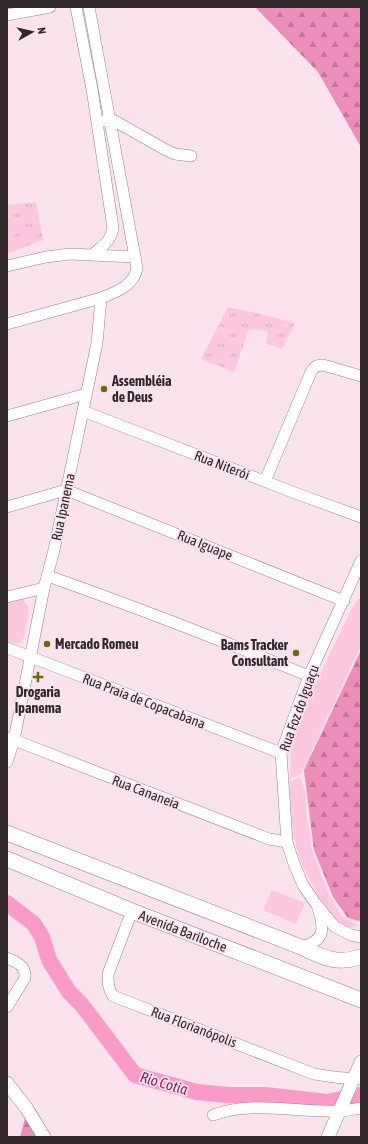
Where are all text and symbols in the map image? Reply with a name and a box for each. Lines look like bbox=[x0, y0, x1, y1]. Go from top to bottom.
north arrow bbox=[12, 12, 52, 52]
text: N bbox=[36, 27, 48, 35]
place label: Assembléia de Deus bbox=[111, 373, 172, 405]
marker: Assembléia de Deus bbox=[99, 384, 109, 394]
street label: Rua Niterói bbox=[192, 447, 252, 483]
street label: Rua Ipanema bbox=[48, 472, 78, 542]
street label: Rua Iguape bbox=[175, 527, 235, 563]
place label: Mercado Romeu bbox=[55, 636, 139, 652]
place label: Bams Tracker Consultant bbox=[221, 637, 289, 669]
marker: Mercado Romeu bbox=[42, 639, 52, 649]
marker: Bams Tracker Consultant bbox=[291, 648, 301, 658]
street label: Rua Foz do Iguaçu bbox=[276, 663, 322, 753]
street label: Rua Praia de Copacabana bbox=[80, 670, 208, 732]
marker: Drogaria Ipanema bbox=[33, 672, 43, 682]
place label: Drogaria Ipanema bbox=[15, 684, 62, 716]
street label: Rua Cananeia bbox=[110, 772, 182, 812]
street label: Avenida Bariloche bbox=[137, 907, 229, 955]
street label: Rua Florianópolis bbox=[149, 1003, 239, 1051]
water label: Rio Cotia bbox=[138, 1068, 190, 1098]

